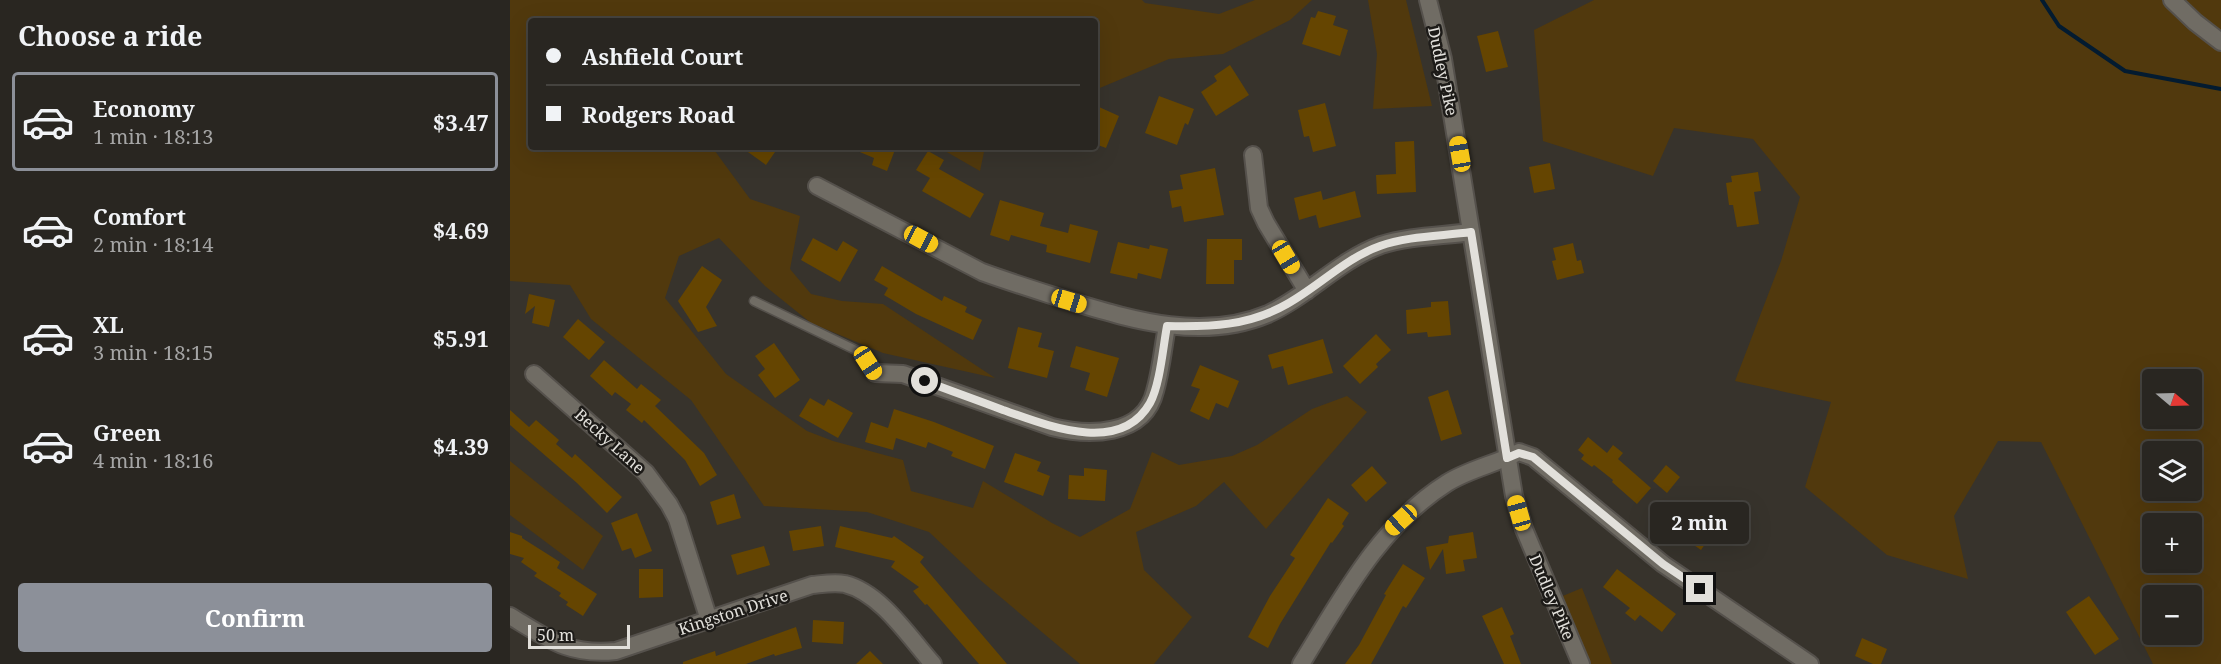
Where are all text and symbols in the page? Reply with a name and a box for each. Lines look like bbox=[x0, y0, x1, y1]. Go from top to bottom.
text: Choose a ride bbox=[18, 17, 203, 54]
street label: Dudley Pike bbox=[1423, 24, 1463, 118]
text: Ashfield Court bbox=[582, 41, 743, 71]
text: Economy bbox=[93, 93, 195, 123]
icon: car bbox=[21, 95, 75, 149]
text: Rodgers Road bbox=[582, 99, 735, 129]
text: $3.47 bbox=[433, 107, 489, 137]
text: 1 min · 18:13 bbox=[93, 123, 213, 150]
car bbox=[1448, 135, 1472, 173]
text: Comfort bbox=[93, 201, 186, 231]
icon: car bbox=[21, 203, 75, 257]
text: $4.69 bbox=[433, 215, 489, 245]
car bbox=[901, 223, 941, 255]
text: 2 min · 18:14 bbox=[93, 231, 213, 258]
car bbox=[1269, 237, 1303, 277]
car bbox=[1049, 287, 1089, 315]
text: XL bbox=[93, 309, 124, 339]
icon: car bbox=[21, 311, 75, 365]
text: $5.91 bbox=[433, 323, 489, 353]
text: 3 min · 18:15 bbox=[93, 339, 213, 366]
car bbox=[851, 343, 885, 383]
route start bbox=[911, 367, 938, 394]
north arrow bbox=[2142, 369, 2202, 429]
map controls bbox=[2142, 369, 2202, 645]
street label: Becky Lane bbox=[570, 404, 650, 478]
text: Green bbox=[93, 417, 161, 447]
icon: car bbox=[21, 419, 75, 473]
text: $4.39 bbox=[433, 431, 489, 461]
button: layers bbox=[2142, 441, 2202, 501]
text: 4 min · 18:16 bbox=[93, 447, 213, 474]
car bbox=[1505, 493, 1533, 533]
car bbox=[1382, 501, 1420, 539]
callout: 2 min bbox=[1650, 502, 1750, 544]
text: 2 min bbox=[1671, 509, 1728, 536]
button: + bbox=[2142, 513, 2202, 573]
street label: Dudley Pike bbox=[1524, 551, 1580, 643]
route end bbox=[1686, 575, 1713, 602]
button: Confirm bbox=[18, 583, 492, 652]
street label: Kingston Drive bbox=[675, 584, 791, 640]
button: − bbox=[2142, 585, 2202, 645]
scale bar bbox=[528, 622, 630, 650]
text: 50 m bbox=[537, 624, 574, 646]

